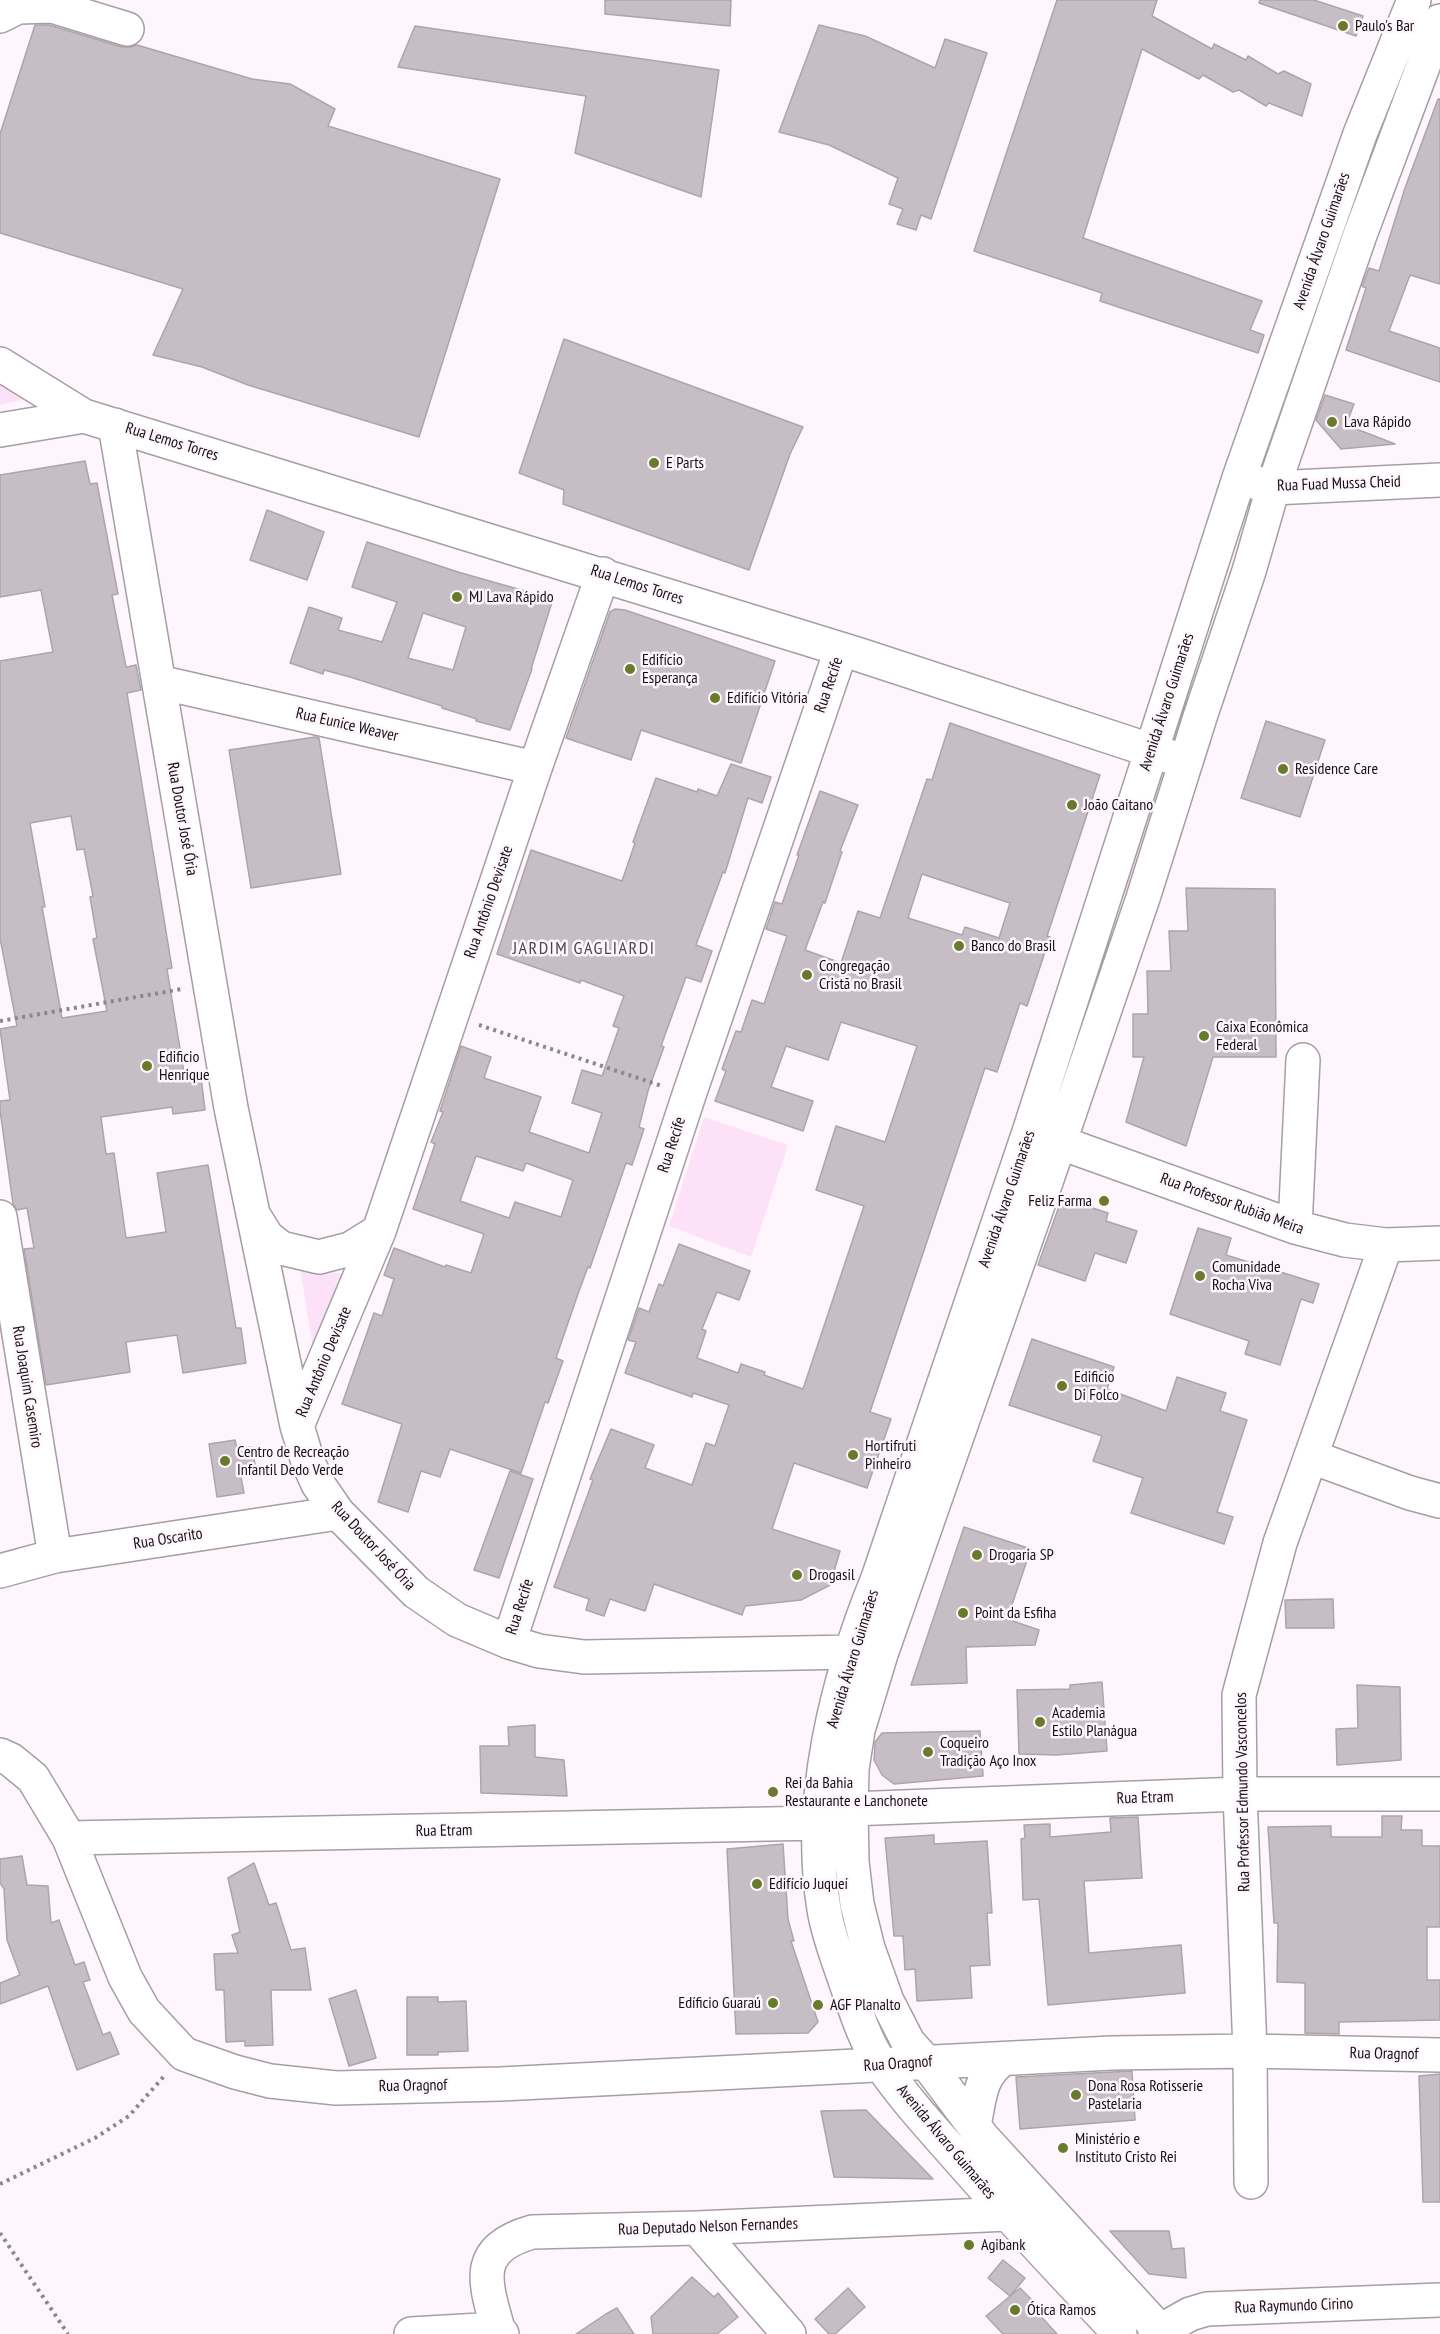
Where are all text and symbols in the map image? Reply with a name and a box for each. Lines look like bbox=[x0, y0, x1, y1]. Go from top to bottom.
place label: Paulo's Bar bbox=[1355, 16, 1414, 36]
marker: Paulo's Bar bbox=[1336, 19, 1350, 33]
street label: Avenida Álvaro Guimarães bbox=[1290, 170, 1354, 312]
place label: Lava Rápido bbox=[1344, 412, 1411, 432]
marker: Lava Rápido bbox=[1325, 415, 1339, 429]
street label: Rua Lemos Torres bbox=[123, 419, 221, 465]
place label: E Parts bbox=[666, 453, 704, 473]
marker: E Parts bbox=[647, 456, 661, 470]
street label: Rua Fuad Mussa Cheid bbox=[1277, 472, 1401, 496]
street label: Rua Lemos Torres bbox=[588, 561, 686, 609]
place label: MJ Lava Rápido bbox=[469, 587, 554, 607]
marker: MJ Lava Rápido bbox=[450, 590, 464, 604]
street label: Avenida Álvaro Guimarães bbox=[1136, 631, 1198, 773]
place label: Edifício Esperança bbox=[642, 650, 698, 688]
street label: Rua Recife bbox=[811, 655, 847, 715]
marker: Edifício Esperança bbox=[623, 662, 637, 676]
place label: Edifício Vitória bbox=[727, 688, 808, 708]
marker: Edifício Vitória bbox=[708, 691, 722, 705]
street label: Rua Eunice Weaver bbox=[294, 704, 400, 746]
place label: Residence Care bbox=[1295, 759, 1378, 779]
street label: Rua Doutor José Ória bbox=[163, 761, 201, 877]
marker: Residence Care bbox=[1276, 762, 1290, 776]
place label: João Caitano bbox=[1084, 795, 1153, 815]
marker: João Caitano bbox=[1065, 798, 1079, 812]
street label: Rua Antônio Devisate bbox=[461, 843, 517, 961]
place label: Banco do Brasil bbox=[971, 936, 1056, 956]
district label: JARDIM GAGLIARDI bbox=[513, 938, 655, 960]
marker: Banco do Brasil bbox=[952, 939, 966, 953]
place label: Congregação Cristã no Brasil bbox=[819, 956, 902, 994]
marker: Congregação Cristã no Brasil bbox=[800, 968, 814, 982]
place label: Caixa Econômica Federal bbox=[1216, 1017, 1308, 1055]
marker: Caixa Econômica Federal bbox=[1197, 1029, 1211, 1043]
place label: Edificio Henrique bbox=[159, 1047, 210, 1085]
marker: Edificio Henrique bbox=[140, 1059, 154, 1073]
street label: Rua Recife bbox=[654, 1115, 690, 1175]
street label: Avenida Álvaro Guimarães bbox=[975, 1128, 1039, 1270]
street label: Rua Professor Rubião Meira bbox=[1158, 1169, 1306, 1239]
place label: Feliz Farma bbox=[1028, 1191, 1092, 1211]
marker: Feliz Farma bbox=[1097, 1194, 1111, 1208]
place label: Comunidade Rocha Viva bbox=[1212, 1257, 1281, 1295]
marker: Comunidade Rocha Viva bbox=[1193, 1269, 1207, 1283]
street label: Rua Antônio Devisate bbox=[292, 1304, 356, 1420]
street label: Rua Joaquim Casemiro bbox=[8, 1325, 46, 1449]
place label: Edificio Di Folco bbox=[1074, 1367, 1119, 1405]
marker: Edificio Di Folco bbox=[1055, 1379, 1069, 1393]
place label: Hortifruti Pinheiro bbox=[865, 1436, 916, 1474]
place label: Centro de Recreação Infantil Dedo Verde bbox=[237, 1442, 349, 1480]
marker: Hortifruti Pinheiro bbox=[846, 1448, 860, 1462]
marker: Centro de Recreação Infantil Dedo Verde bbox=[218, 1454, 232, 1468]
street label: Rua Doutor José Ória bbox=[327, 1497, 419, 1595]
street label: Rua Oscarito bbox=[132, 1524, 204, 1554]
place label: Drogaria SP bbox=[989, 1545, 1054, 1565]
marker: Drogaria SP bbox=[970, 1548, 984, 1562]
place label: Drogasil bbox=[809, 1565, 855, 1585]
marker: Drogasil bbox=[790, 1568, 804, 1582]
street label: Rua Recife bbox=[502, 1577, 538, 1637]
street label: Avenida Álvaro Guimarães bbox=[823, 1588, 883, 1730]
place label: Point da Esfiha bbox=[975, 1603, 1056, 1623]
marker: Point da Esfiha bbox=[956, 1606, 970, 1620]
street label: Rua Professor Edmundo Vasconcelos bbox=[1232, 1692, 1254, 1892]
place label: Academia Estilo Planágua bbox=[1052, 1703, 1137, 1741]
marker: Academia Estilo Planágua bbox=[1033, 1715, 1047, 1729]
place label: Coqueiro Tradição Aço Inox bbox=[940, 1733, 1036, 1771]
marker: Coqueiro Tradição Aço Inox bbox=[921, 1745, 935, 1759]
place label: Rei da Bahia Restaurante e Lanchonete bbox=[785, 1773, 928, 1811]
marker: Rei da Bahia Restaurante e Lanchonete bbox=[766, 1785, 780, 1799]
street label: Rua Etram bbox=[1116, 1787, 1174, 1809]
street label: Rua Etram bbox=[415, 1821, 473, 1841]
place label: Edifício Juqueí bbox=[769, 1874, 848, 1894]
marker: Edifício Juqueí bbox=[750, 1877, 764, 1891]
place label: Edíficio Guaraú bbox=[678, 1993, 761, 2013]
place label: AGF Planalto bbox=[830, 1995, 901, 2015]
marker: Edíficio Guaraú bbox=[766, 1996, 780, 2010]
marker: AGF Planalto bbox=[811, 1998, 825, 2012]
street label: Rua Oragnof bbox=[1349, 2044, 1419, 2064]
street label: Rua Oragnof bbox=[863, 2052, 933, 2076]
street label: Rua Oragnof bbox=[378, 2076, 448, 2096]
place label: Dona Rosa Rotisserie Pastelaria bbox=[1088, 2076, 1203, 2114]
street label: Avenida Álvaro Guimarães bbox=[892, 2081, 1000, 2203]
marker: Dona Rosa Rotisserie Pastelaria bbox=[1069, 2088, 1083, 2102]
place label: Ministério e Instituto Cristo Rei bbox=[1075, 2129, 1177, 2167]
marker: Ministério e Instituto Cristo Rei bbox=[1056, 2141, 1070, 2155]
street label: Rua Deputado Nelson Fernandes bbox=[618, 2214, 798, 2240]
place label: Agibank bbox=[981, 2235, 1025, 2255]
marker: Agibank bbox=[962, 2238, 976, 2252]
street label: Rua Raymundo Cirino bbox=[1234, 2294, 1354, 2318]
place label: Ótica Ramos bbox=[1027, 2300, 1096, 2320]
marker: Ótica Ramos bbox=[1008, 2303, 1022, 2317]

